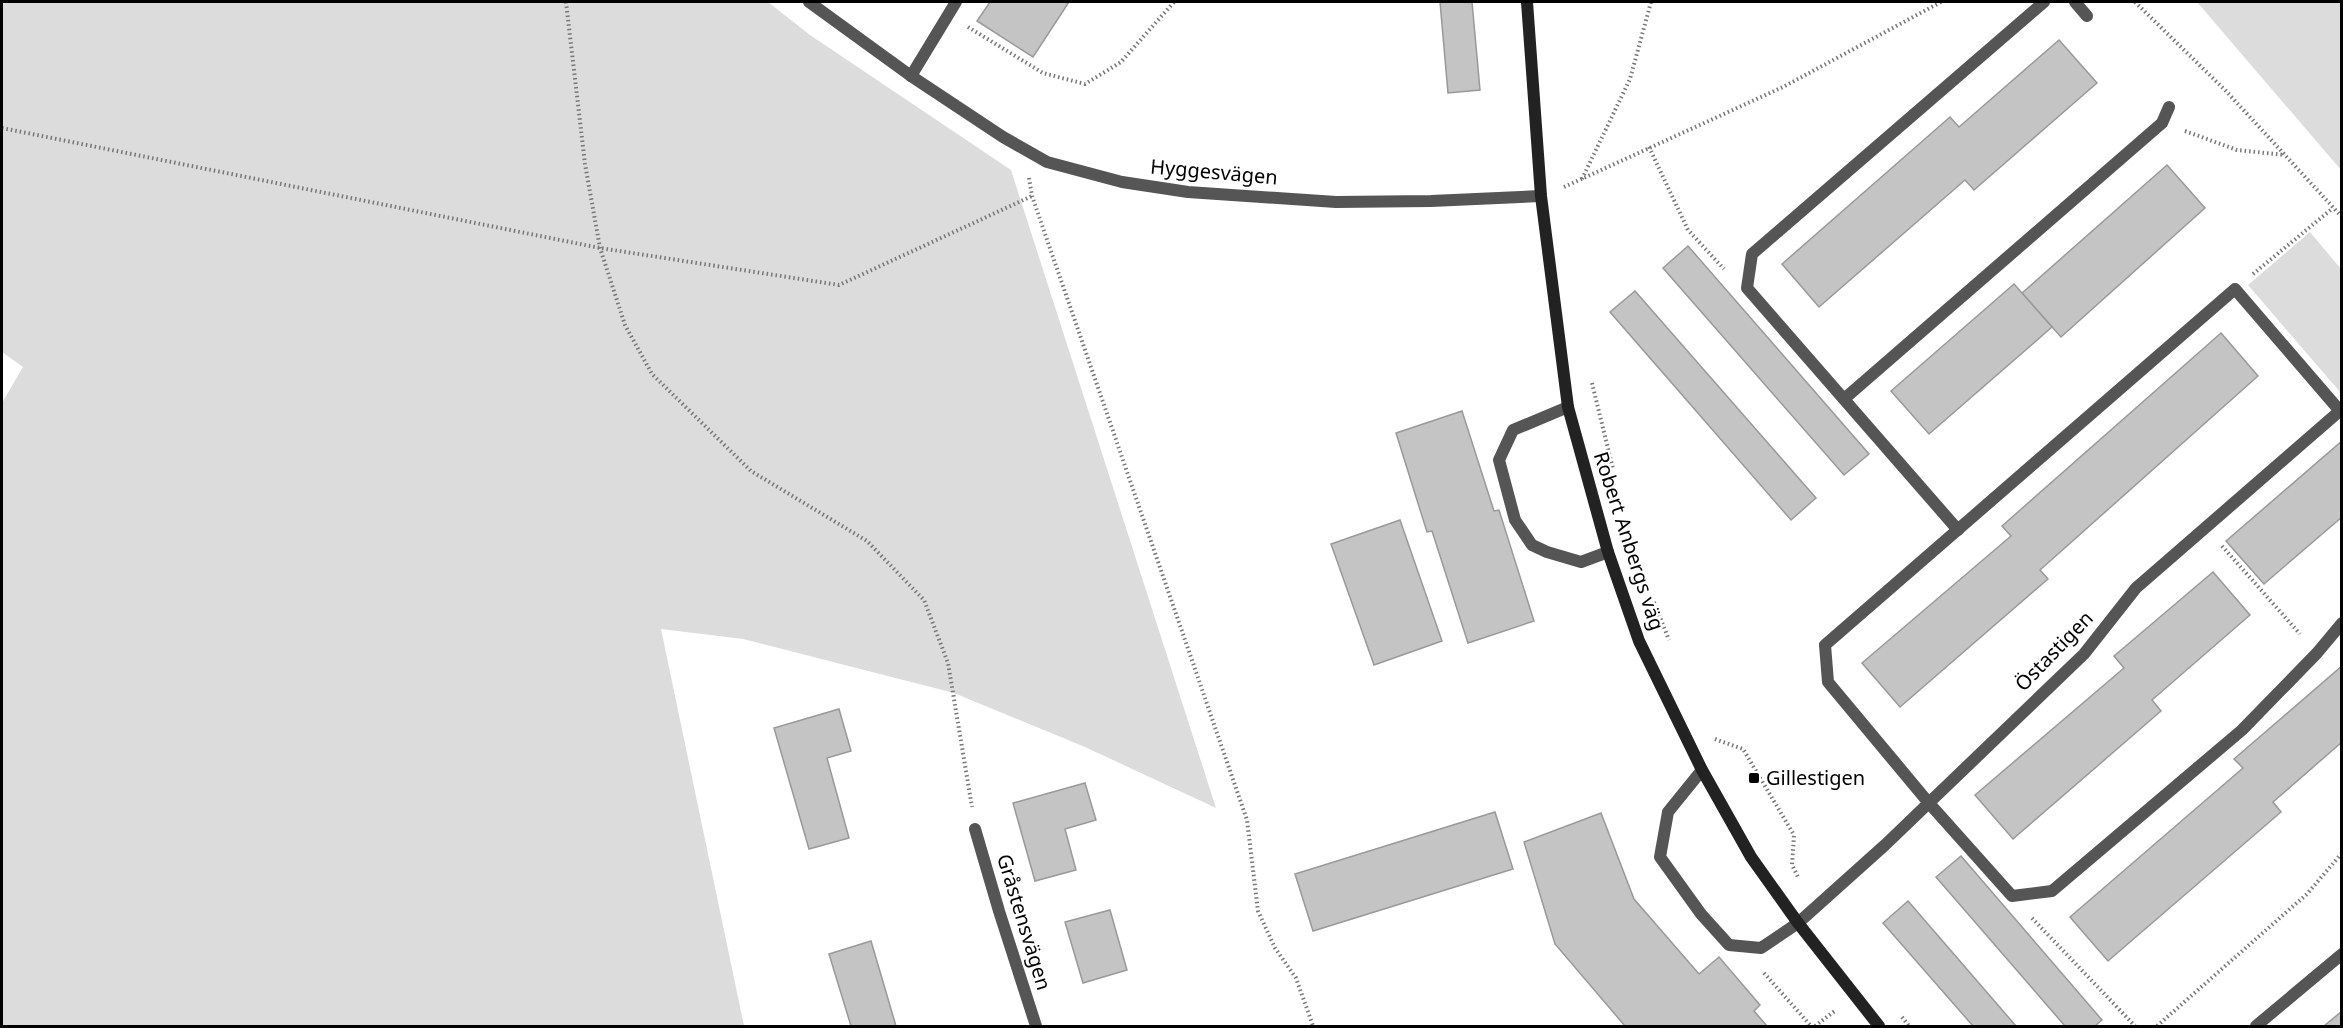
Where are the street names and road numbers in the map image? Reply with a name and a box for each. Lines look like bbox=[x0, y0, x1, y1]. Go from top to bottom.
street label: Hyggesvägen bbox=[1149, 152, 1279, 191]
street label: Robert Anbergs väg bbox=[1588, 448, 1671, 634]
street label: Östastigen bbox=[2009, 605, 2099, 697]
street label: Gråstensvägen bbox=[991, 850, 1058, 993]

